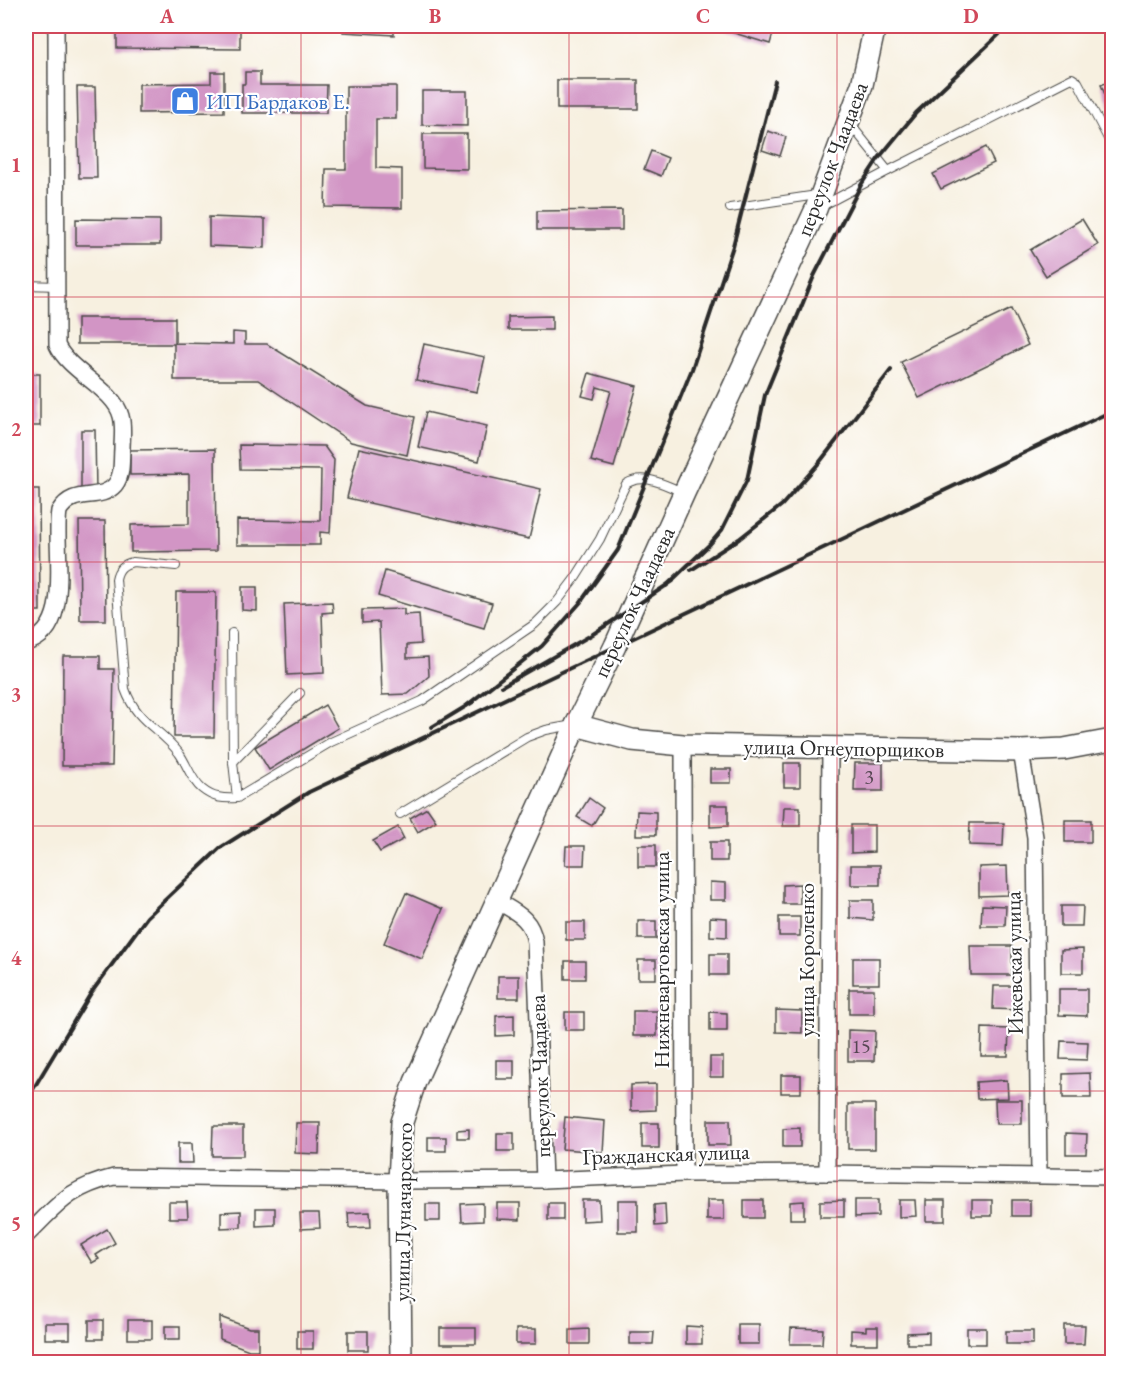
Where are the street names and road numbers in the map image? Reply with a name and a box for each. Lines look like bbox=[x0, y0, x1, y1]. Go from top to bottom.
street label: переулок Чаадаева bbox=[789, 77, 875, 240]
street label: переулок Чаадаева bbox=[586, 522, 682, 682]
street label: улица Огнеупорщиков bbox=[743, 732, 945, 764]
street label: Нижневартовская улица bbox=[647, 851, 676, 1068]
street label: улица Короленко bbox=[792, 883, 821, 1037]
street label: Ижевская улица bbox=[998, 891, 1030, 1035]
street label: переулок Чаадаева bbox=[523, 994, 557, 1158]
street label: улица Луначарского bbox=[387, 1122, 419, 1302]
street label: Гражданская улица bbox=[582, 1137, 750, 1171]

